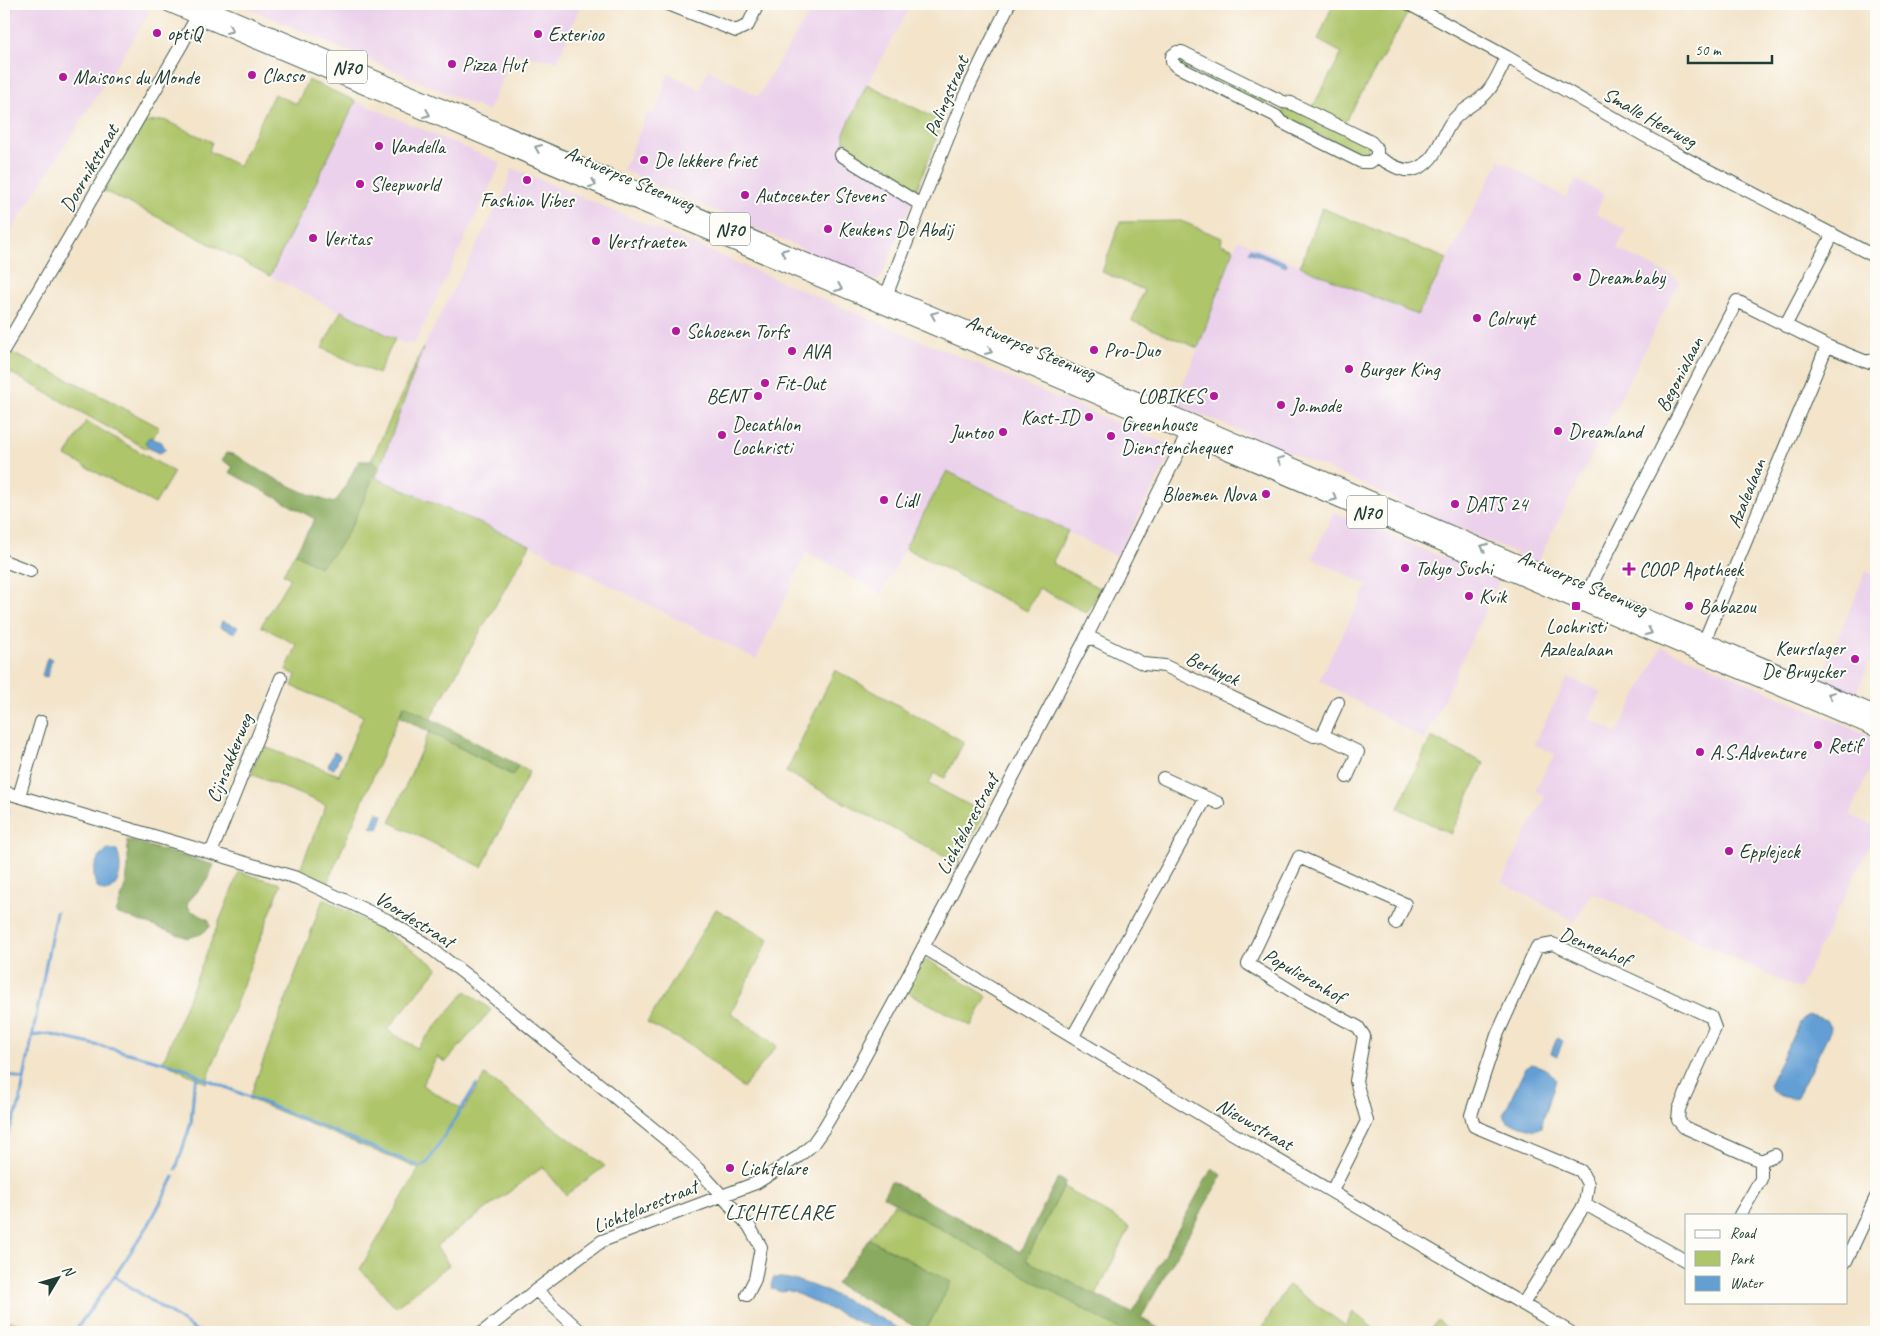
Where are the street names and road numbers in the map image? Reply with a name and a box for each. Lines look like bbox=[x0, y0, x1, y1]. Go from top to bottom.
street label: Palingstraat bbox=[918, 50, 975, 140]
road number: N70 bbox=[327, 51, 367, 84]
street label: Smalle Heerweg bbox=[1599, 81, 1703, 154]
street label: Doornikstraat bbox=[54, 118, 126, 217]
street label: Antwerpse Steenweg bbox=[561, 140, 699, 217]
road number: N70 bbox=[710, 212, 750, 245]
street label: Antwerpse Steenweg bbox=[962, 309, 1100, 386]
street label: Begonialaan bbox=[1650, 332, 1709, 416]
street label: Azalealaan bbox=[1721, 454, 1772, 532]
road number: N70 bbox=[1347, 496, 1387, 528]
street label: Antwerpse Steenweg bbox=[1514, 544, 1652, 621]
street label: Berluyck bbox=[1182, 645, 1245, 692]
street label: Cijnsakkerweg bbox=[200, 708, 259, 806]
street label: Lichtelarestraat bbox=[930, 767, 1006, 879]
street label: Voordestraat bbox=[370, 885, 462, 955]
street label: Dennenhof bbox=[1556, 921, 1638, 973]
street label: Populierenhof bbox=[1259, 942, 1353, 1011]
street label: Nieuwstraat bbox=[1212, 1093, 1300, 1158]
street label: Lichtelarestraat bbox=[589, 1173, 704, 1239]

